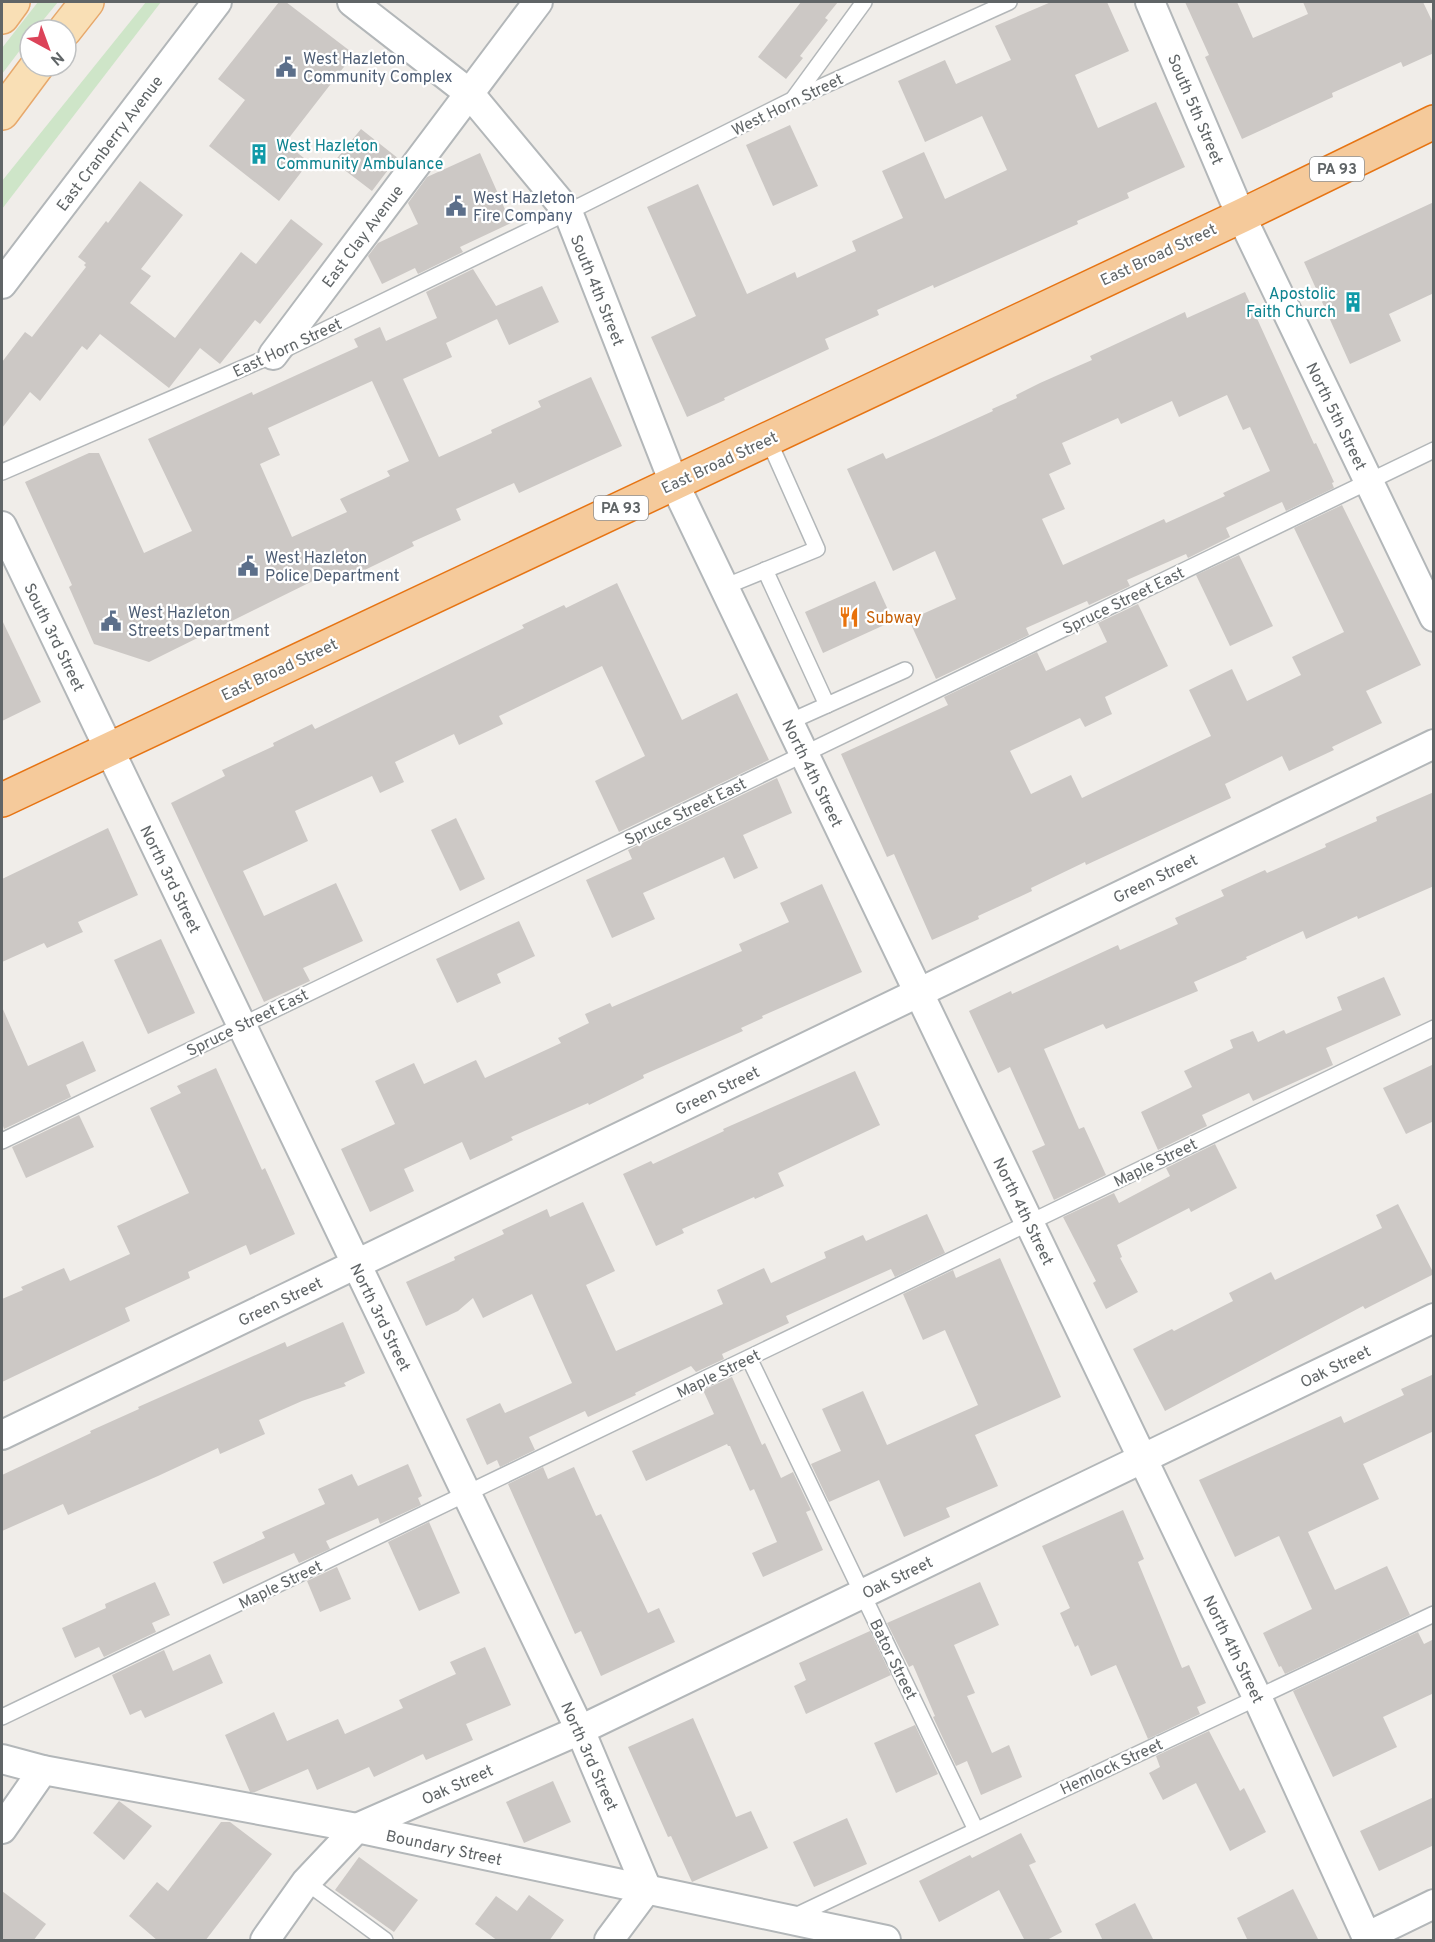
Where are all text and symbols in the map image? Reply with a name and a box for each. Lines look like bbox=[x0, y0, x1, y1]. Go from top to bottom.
north arrow bbox=[18, 18, 78, 78]
text: N bbox=[46, 46, 67, 69]
place label: West Hazleton Community Complex bbox=[303, 50, 452, 88]
street label: South 5th Street bbox=[1162, 51, 1226, 168]
public building icon: West Hazleton Community Complex bbox=[274, 55, 298, 79]
street label: West Horn Street bbox=[729, 70, 847, 141]
street label: East Cranberry Avenue bbox=[53, 72, 168, 216]
place label: West Hazleton Community Ambulance bbox=[276, 137, 443, 175]
building icon: West Hazleton Community Ambulance bbox=[247, 142, 271, 166]
road number: PA 93 bbox=[1310, 157, 1364, 181]
street label: East Clay Avenue bbox=[319, 182, 409, 292]
place label: West Hazleton Fire Company bbox=[473, 189, 575, 227]
public building icon: West Hazleton Fire Company bbox=[444, 194, 468, 218]
street label: East Broad Street bbox=[1098, 220, 1220, 292]
street label: South 4th Street bbox=[565, 232, 628, 349]
place label: Apostolic Faith Church bbox=[1246, 285, 1336, 323]
building icon: Apostolic Faith Church bbox=[1341, 290, 1365, 314]
street label: East Horn Street bbox=[230, 315, 346, 383]
street label: North 5th Street bbox=[1300, 360, 1370, 474]
street label: East Broad Street bbox=[659, 428, 781, 500]
road number: PA 93 bbox=[594, 496, 648, 520]
place label: West Hazleton Police Department bbox=[265, 549, 399, 587]
public building icon: West Hazleton Police Department bbox=[236, 554, 260, 578]
street label: Spruce Street East bbox=[1060, 564, 1188, 640]
street label: South 3rd Street bbox=[18, 580, 88, 695]
place label: West Hazleton Streets Department bbox=[128, 604, 270, 642]
restaurant icon: Subway bbox=[837, 605, 861, 629]
public building icon: West Hazleton Streets Department bbox=[99, 609, 123, 633]
place label: Subway bbox=[866, 609, 922, 629]
street label: East Broad Street bbox=[219, 635, 341, 707]
street label: North 4th Street bbox=[776, 717, 846, 831]
street label: Spruce Street East bbox=[622, 775, 750, 851]
street label: North 3rd Street bbox=[134, 823, 204, 937]
street label: Green Street bbox=[1110, 851, 1201, 909]
street label: Spruce Street East bbox=[184, 986, 312, 1062]
street label: Green Street bbox=[672, 1063, 763, 1121]
street label: Maple Street bbox=[1111, 1135, 1201, 1193]
street label: North 4th Street bbox=[987, 1155, 1057, 1269]
street label: North 3rd Street bbox=[344, 1261, 414, 1375]
street label: Green Street bbox=[235, 1274, 326, 1332]
street label: Oak Street bbox=[1297, 1342, 1374, 1393]
street label: Maple Street bbox=[674, 1346, 764, 1404]
street label: Oak Street bbox=[859, 1553, 936, 1604]
street label: Maple Street bbox=[236, 1557, 326, 1615]
street label: North 4th Street bbox=[1197, 1593, 1267, 1707]
street label: Bator Street bbox=[864, 1616, 920, 1704]
street label: North 3rd Street bbox=[555, 1699, 621, 1815]
street label: Hemlock Street bbox=[1057, 1735, 1166, 1800]
street label: Oak Street bbox=[419, 1761, 497, 1810]
street label: Boundary Street bbox=[384, 1827, 503, 1871]

